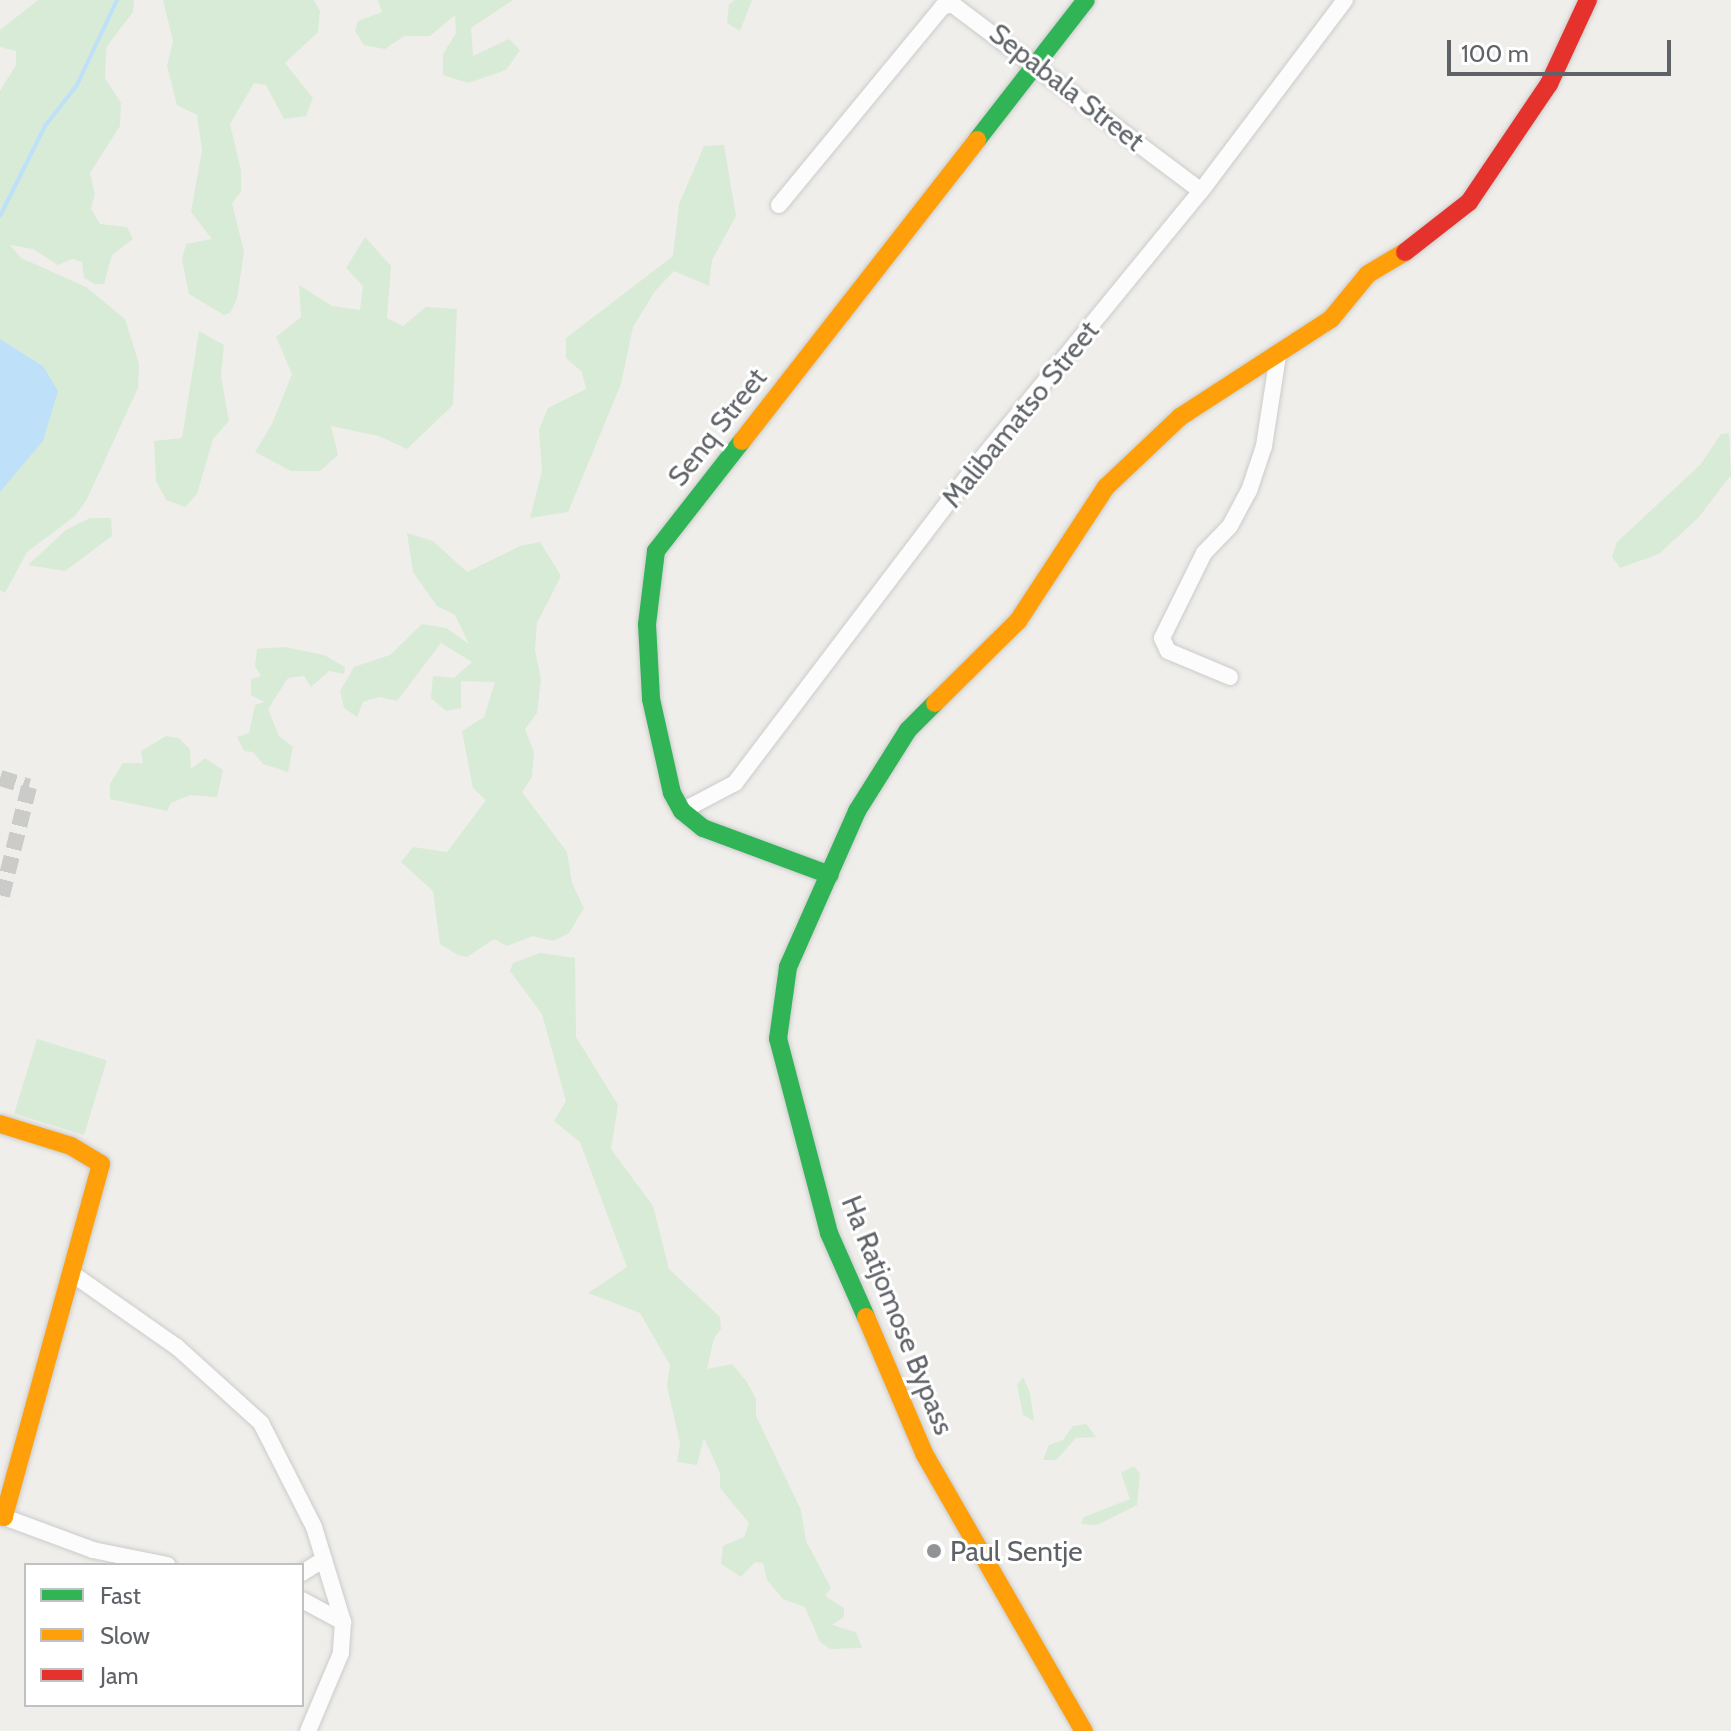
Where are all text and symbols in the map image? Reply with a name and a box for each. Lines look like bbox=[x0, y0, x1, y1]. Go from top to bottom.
street label: Sepabala Street bbox=[983, 16, 1151, 158]
scale bar bbox=[1451, 24, 1675, 74]
text: 100 m bbox=[1461, 39, 1529, 68]
street label: Malibamatso Street bbox=[935, 314, 1105, 514]
street label: Senq Street bbox=[661, 361, 773, 493]
street label: Ha Ratjomose Bypass bbox=[835, 1191, 961, 1439]
place label: Paul Sentje bbox=[950, 1534, 1082, 1568]
marker: Paul Sentje bbox=[925, 1542, 943, 1560]
legend bbox=[24, 1563, 304, 1707]
text: Fast bbox=[100, 1581, 141, 1610]
text: Slow bbox=[100, 1621, 150, 1650]
text: Jam bbox=[100, 1661, 138, 1690]

